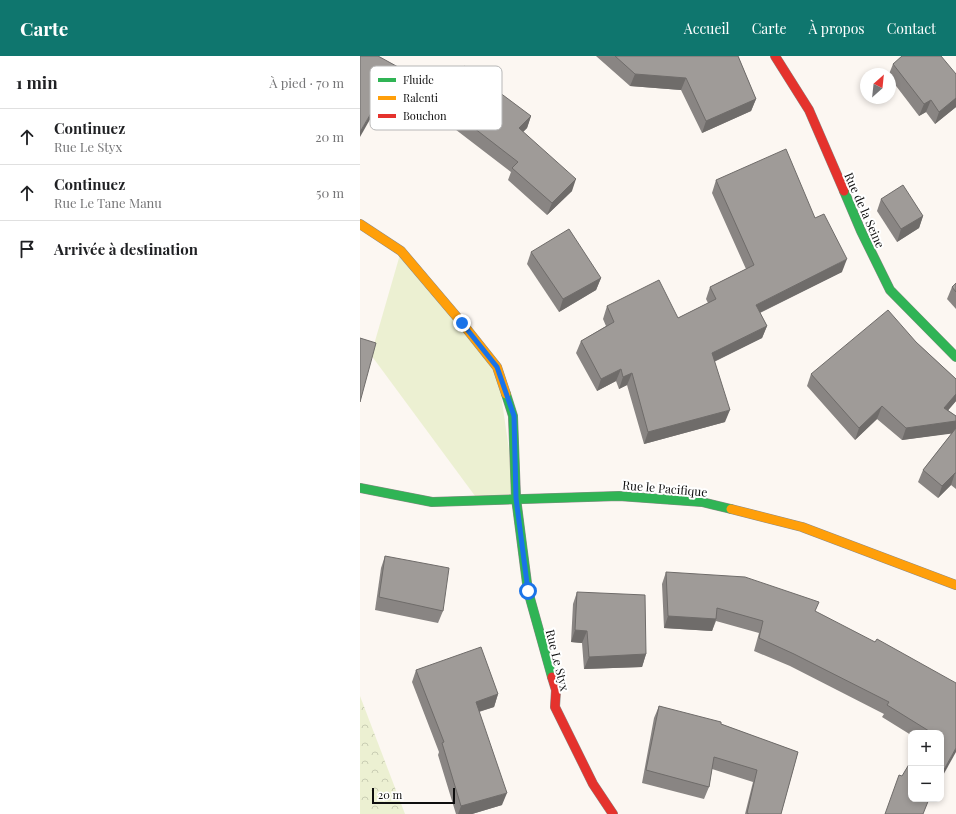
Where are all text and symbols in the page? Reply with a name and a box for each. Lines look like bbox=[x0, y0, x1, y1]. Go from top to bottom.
text: Carte bbox=[20, 15, 68, 41]
text: Accueil bbox=[684, 19, 730, 38]
text: Carte bbox=[752, 19, 787, 38]
text: À propos bbox=[809, 19, 865, 38]
text: Contact bbox=[887, 19, 936, 38]
legend bbox=[370, 66, 502, 130]
north arrow bbox=[860, 68, 896, 104]
text: 1 min bbox=[16, 71, 58, 93]
text: Fluide bbox=[403, 72, 434, 87]
text: À pied · 70 m bbox=[269, 74, 344, 91]
text: Ralenti bbox=[403, 90, 438, 105]
text: Bouchon bbox=[403, 108, 447, 123]
text: Continuez bbox=[54, 118, 125, 138]
icon: ahead bbox=[16, 126, 38, 148]
text: 20 m bbox=[315, 128, 344, 145]
text: Rue Le Styx bbox=[54, 138, 122, 155]
street label: Rue de la Seine bbox=[841, 170, 889, 250]
text: Continuez bbox=[54, 174, 125, 194]
icon: ahead bbox=[16, 182, 38, 204]
text: 50 m bbox=[316, 184, 344, 201]
text: Rue Le Tane Manu bbox=[54, 194, 162, 211]
icon: arrive bbox=[16, 238, 38, 260]
text: Arrivée à destination bbox=[54, 239, 198, 259]
route end bbox=[453, 314, 471, 332]
street label: Rue le Pacifique bbox=[622, 476, 708, 500]
route start bbox=[519, 582, 537, 600]
street label: Rue Le Styx bbox=[543, 628, 574, 693]
map controls bbox=[908, 730, 944, 802]
button: + bbox=[908, 730, 944, 766]
button: − bbox=[908, 766, 944, 802]
scale bar bbox=[372, 786, 455, 805]
text: 20 m bbox=[378, 787, 402, 802]

